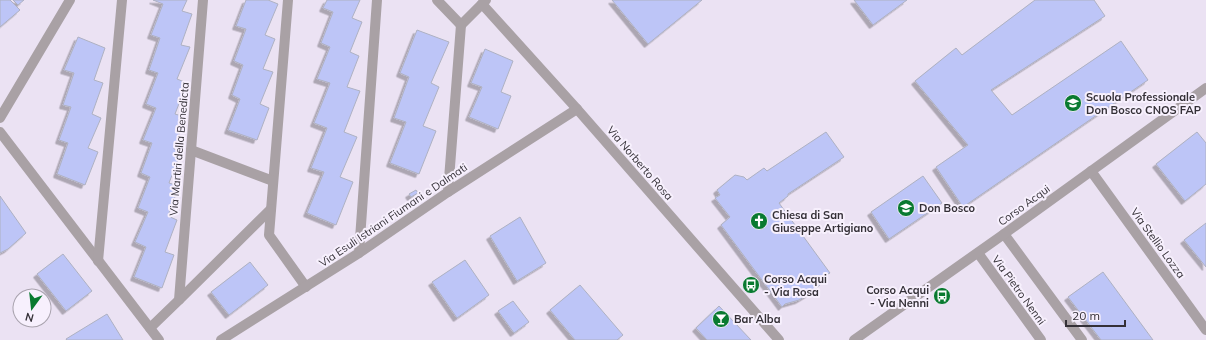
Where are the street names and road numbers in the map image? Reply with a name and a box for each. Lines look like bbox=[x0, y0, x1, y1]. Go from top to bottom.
street label: Via Martiri della Benedicta bbox=[166, 81, 192, 217]
street label: Via Norberto Rosa bbox=[604, 123, 676, 203]
street label: Via Esuli Istriani Fiumani e Dalmati bbox=[316, 160, 470, 270]
street label: Corso Acqui bbox=[995, 181, 1053, 229]
street label: Via Stellio Lozza bbox=[1128, 205, 1188, 281]
street label: Via Pietro Nenni bbox=[989, 253, 1049, 327]

